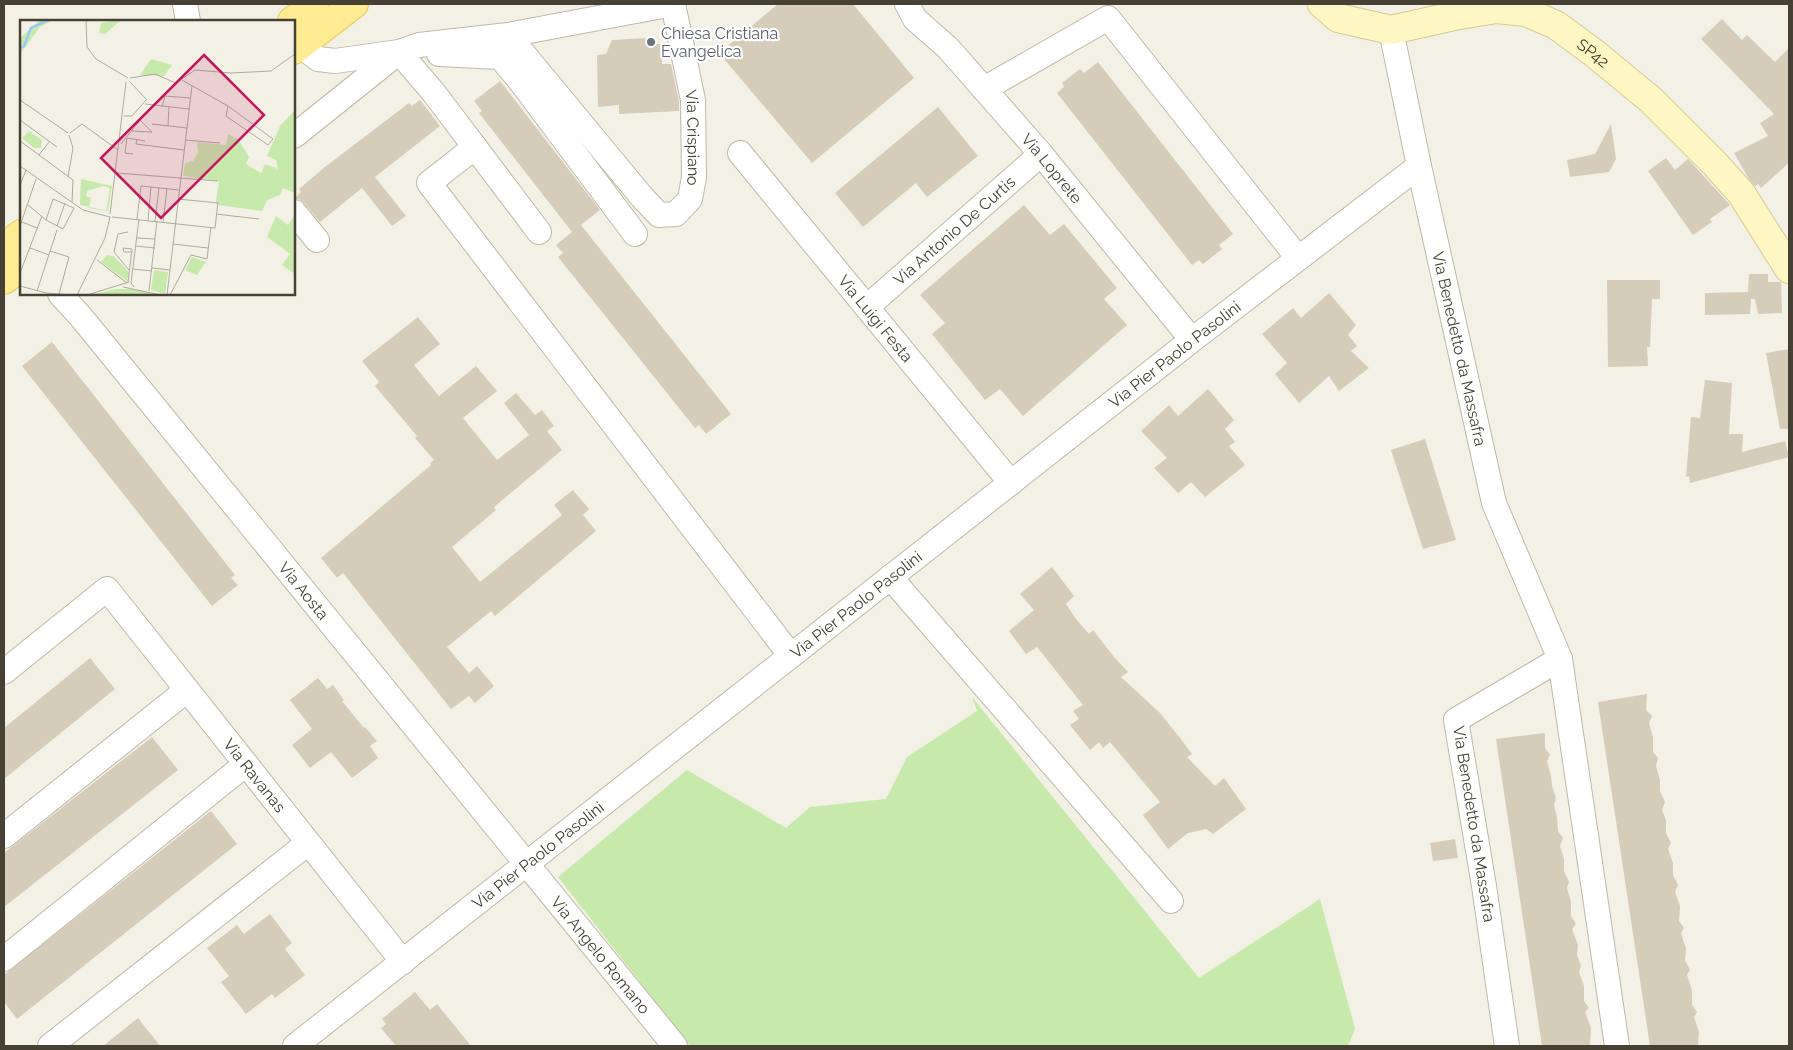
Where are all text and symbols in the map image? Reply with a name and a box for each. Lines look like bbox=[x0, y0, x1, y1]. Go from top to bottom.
inset map bbox=[20, 20, 295, 295]
place label: Chiesa Cristiana Evangelica bbox=[661, 24, 778, 61]
street label: SP42 bbox=[1573, 34, 1613, 71]
marker: Chiesa Cristiana Evangelica bbox=[645, 36, 657, 48]
street label: Via Crispiano bbox=[682, 88, 703, 187]
street label: Via Loprete bbox=[1018, 129, 1087, 207]
street label: Via Antonio De Curtis bbox=[889, 172, 1019, 289]
street label: Via Benedetto da Massafra bbox=[1429, 250, 1491, 448]
street label: Via Luigi Festa bbox=[834, 271, 917, 366]
street label: Via Pier Paolo Pasolini bbox=[1105, 297, 1244, 412]
street label: Via Pier Paolo Pasolini bbox=[786, 547, 926, 662]
street label: Via Aosta bbox=[275, 558, 333, 623]
street label: Via Benedetto da Massafra bbox=[1449, 724, 1499, 924]
street label: Via Ravanas bbox=[220, 735, 290, 816]
street label: Via Pier Paolo Pasolini bbox=[468, 797, 607, 912]
street label: Via Angelo Romano bbox=[547, 892, 654, 1018]

